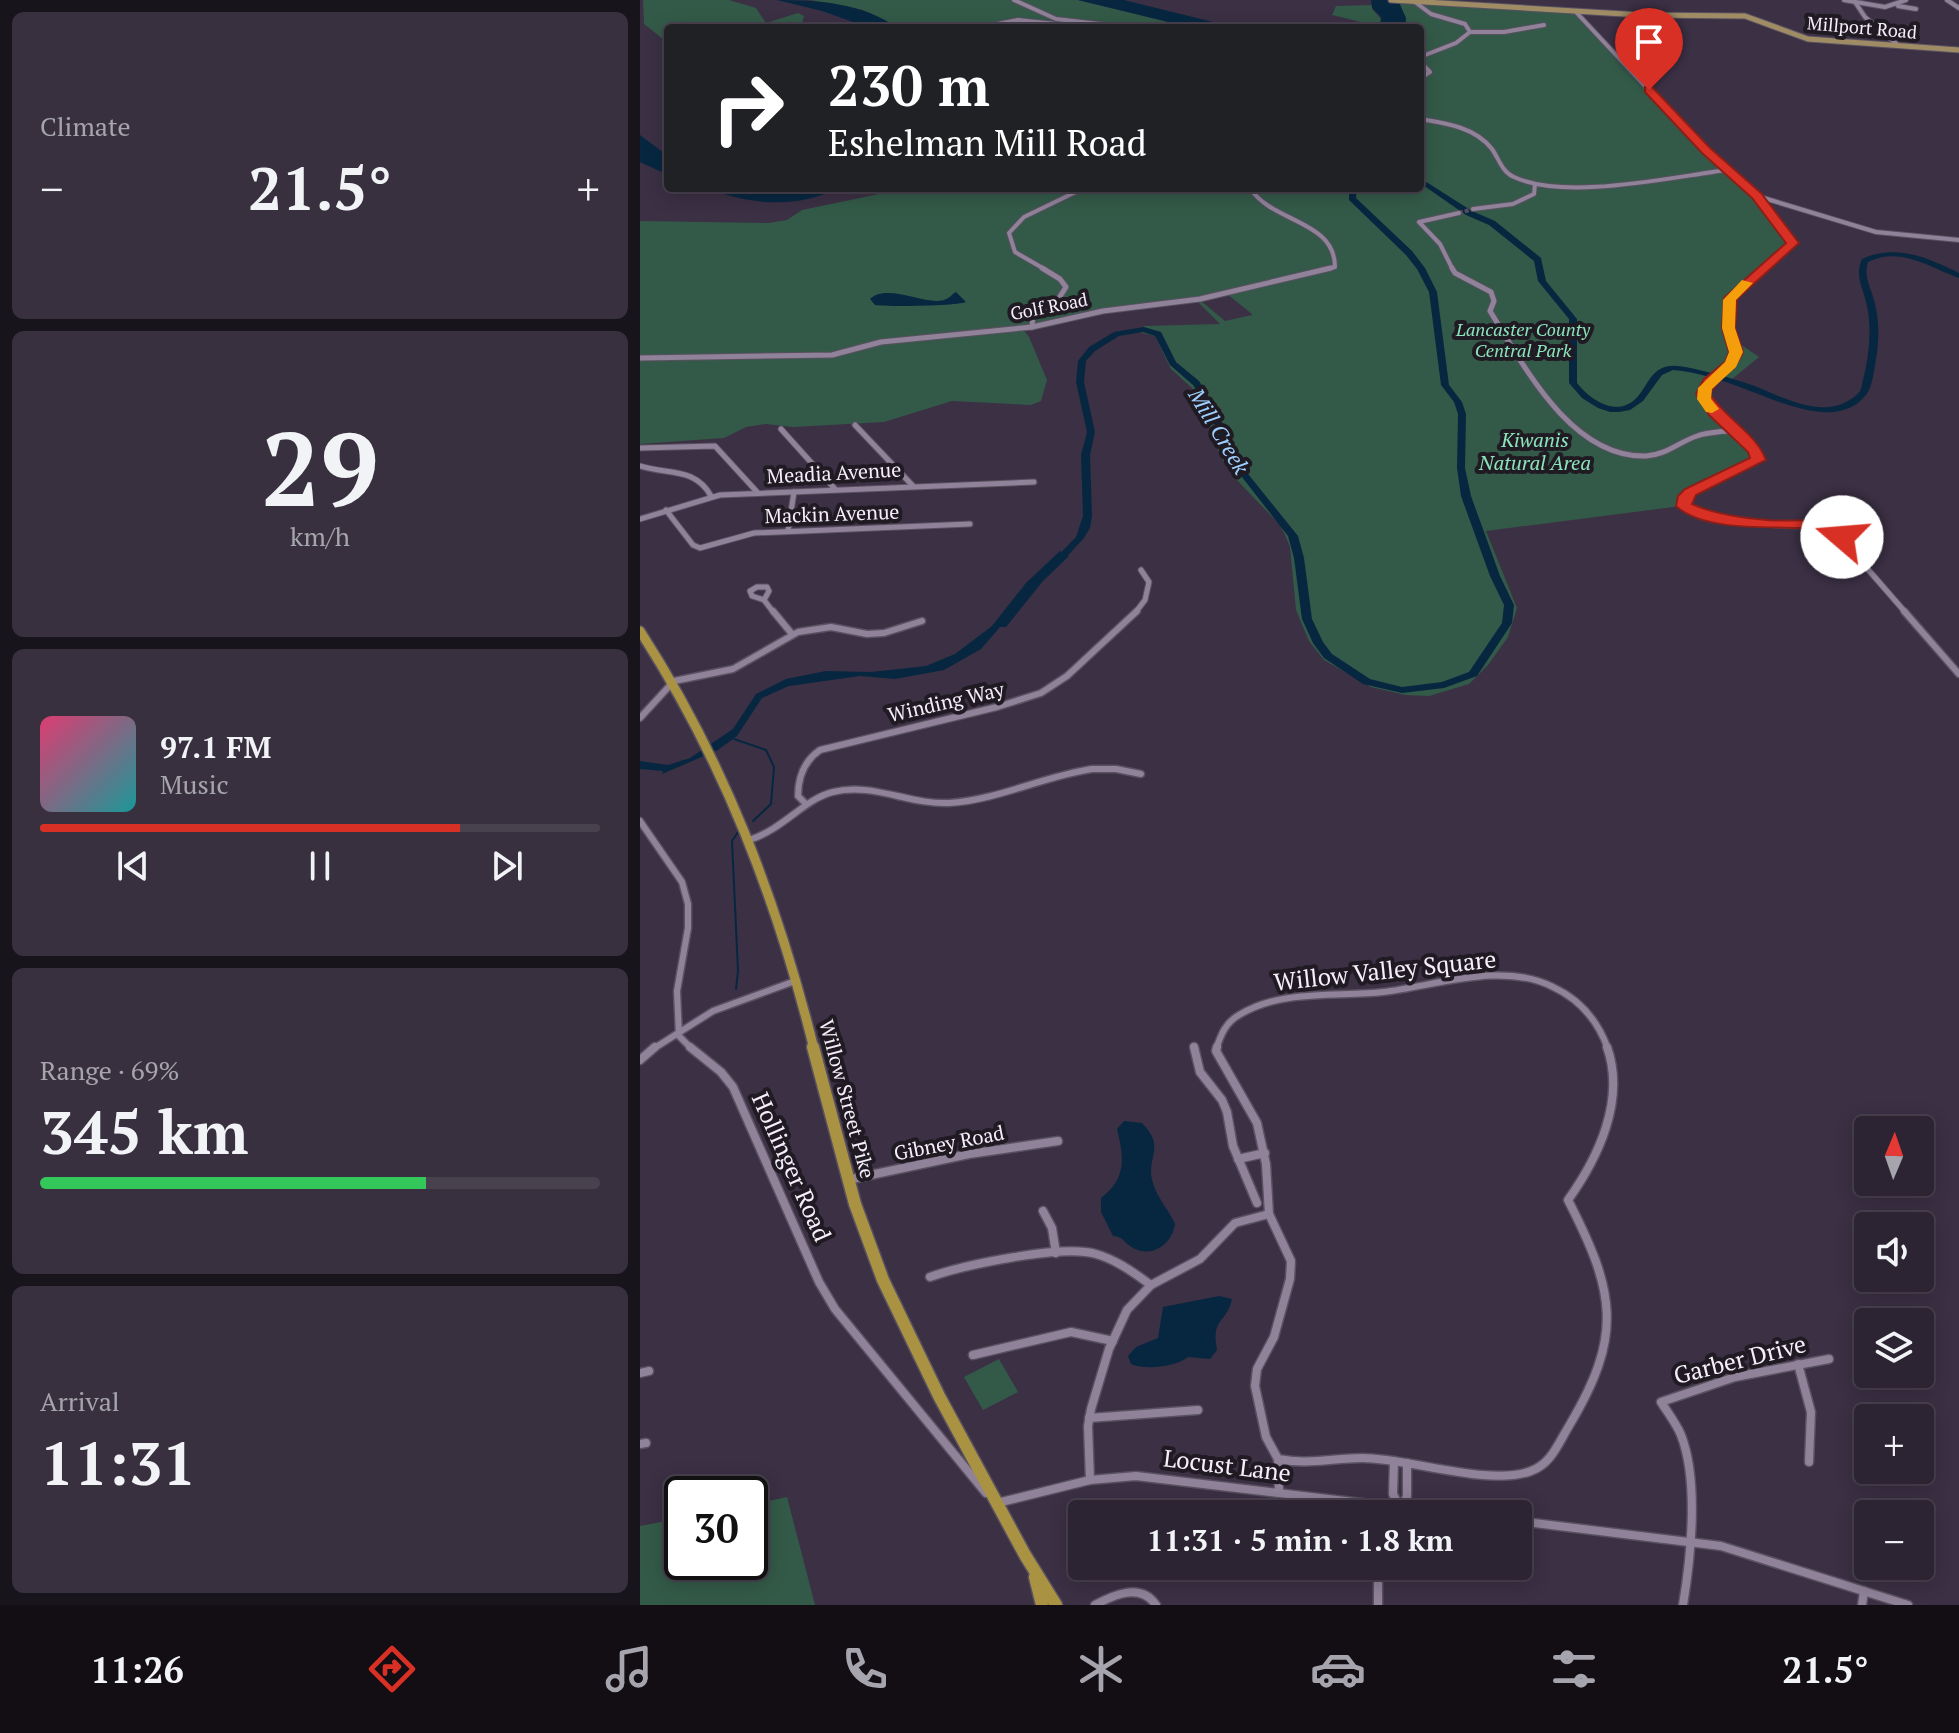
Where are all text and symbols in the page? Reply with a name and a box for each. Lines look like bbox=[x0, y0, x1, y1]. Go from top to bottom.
pin bbox=[1615, 8, 1683, 90]
street label: Millport Road bbox=[1806, 10, 1918, 44]
icon: arrive bbox=[1627, 20, 1671, 64]
text: 230 m bbox=[828, 48, 990, 122]
icon: right bbox=[696, 56, 800, 160]
text: Climate bbox=[40, 109, 131, 143]
text: Eshelman Mill Road bbox=[828, 119, 1147, 166]
text: 21.5° bbox=[248, 148, 392, 227]
text: − bbox=[40, 159, 63, 218]
text: + bbox=[577, 159, 600, 218]
street label: Golf Road bbox=[1008, 287, 1090, 325]
park label: Lancaster County Central Park bbox=[1455, 317, 1591, 362]
water label: Mill Creek bbox=[1182, 381, 1257, 479]
text: 29 bbox=[261, 398, 379, 536]
park label: Kiwanis Natural Area bbox=[1478, 426, 1591, 476]
street label: Meadia Avenue bbox=[766, 455, 902, 490]
position arrow bbox=[1800, 495, 1884, 579]
street label: Mackin Avenue bbox=[764, 498, 900, 529]
text: km/h bbox=[290, 519, 350, 553]
street label: Winding Way bbox=[885, 675, 1008, 728]
text: 97.1 FM bbox=[160, 727, 271, 767]
text: Music bbox=[160, 767, 229, 801]
icon: previous bbox=[111, 844, 155, 888]
icon: pause bbox=[298, 844, 342, 888]
icon: next bbox=[485, 844, 529, 888]
street label: Willow Valley Square bbox=[1272, 942, 1498, 998]
street label: Willow Street Pike bbox=[813, 1017, 882, 1181]
text: Range · 69% bbox=[40, 1053, 179, 1087]
street label: Hollinger Road bbox=[745, 1087, 839, 1246]
text: 345 km bbox=[40, 1092, 248, 1171]
north arrow bbox=[1854, 1116, 1934, 1196]
map controls bbox=[1854, 1116, 1934, 1580]
street label: Gibney Road bbox=[891, 1119, 1006, 1166]
button: sound bbox=[1854, 1212, 1934, 1292]
button: layers bbox=[1854, 1308, 1934, 1388]
street label: Garber Drive bbox=[1670, 1327, 1809, 1391]
text: Arrival bbox=[40, 1384, 120, 1418]
button: + bbox=[1854, 1404, 1934, 1484]
text: 11:31 bbox=[40, 1423, 196, 1502]
street label: Locust Lane bbox=[1162, 1441, 1293, 1489]
speed limit sign: 30 bbox=[664, 1476, 768, 1580]
button: − bbox=[1854, 1500, 1934, 1580]
text: 11:31 · 5 min · 1.8 km bbox=[1147, 1520, 1453, 1560]
icon: directions bbox=[364, 1641, 420, 1697]
icon: music bbox=[601, 1641, 657, 1697]
icon: phone bbox=[837, 1641, 893, 1697]
icon: climate bbox=[1073, 1641, 1129, 1697]
icon: car bbox=[1310, 1641, 1366, 1697]
icon: filters bbox=[1546, 1641, 1602, 1697]
text: 11:26 bbox=[90, 1646, 184, 1693]
text: 21.5° bbox=[1782, 1646, 1869, 1693]

